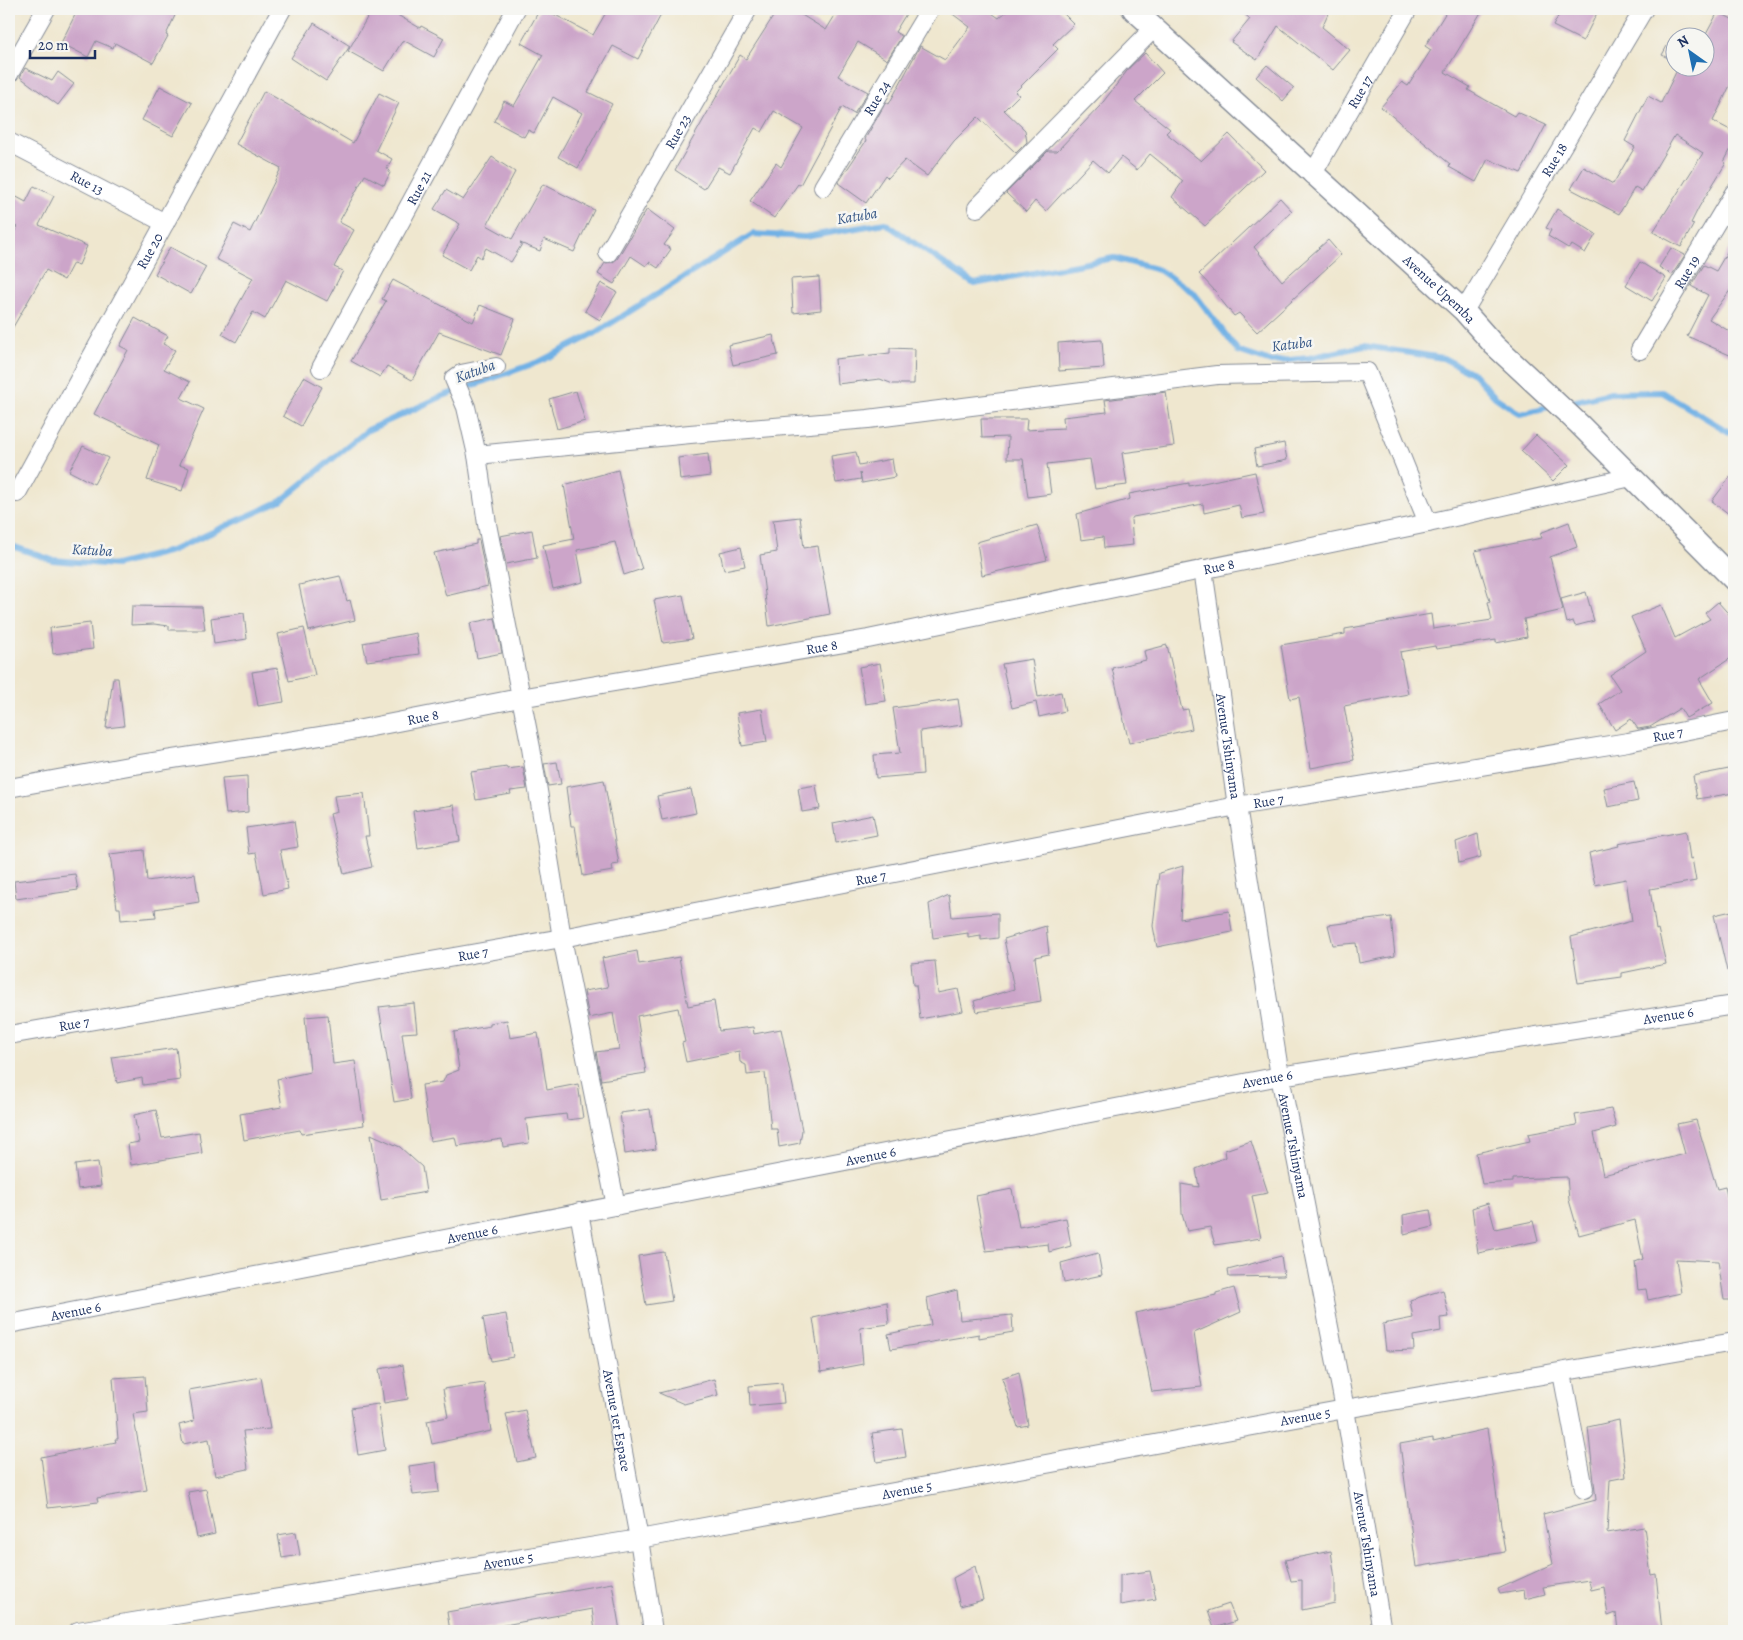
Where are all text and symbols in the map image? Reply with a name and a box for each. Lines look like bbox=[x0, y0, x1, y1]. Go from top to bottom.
scale bar bbox=[30, 28, 95, 60]
north arrow bbox=[1666, 28, 1716, 78]
text: N bbox=[1674, 31, 1693, 52]
text: 20 m bbox=[38, 35, 69, 55]
street label: Rue 17 bbox=[1343, 72, 1377, 112]
street label: Rue 24 bbox=[859, 77, 894, 119]
street label: Rue 23 bbox=[660, 111, 695, 152]
street label: Rue 18 bbox=[1537, 139, 1572, 180]
street label: Rue 13 bbox=[67, 166, 107, 199]
street label: Rue 21 bbox=[402, 167, 436, 208]
water label: Katuba bbox=[835, 203, 879, 229]
street label: Rue 20 bbox=[132, 229, 167, 273]
street label: Avenue Upemba bbox=[1398, 250, 1480, 328]
street label: Rue 19 bbox=[1669, 252, 1704, 292]
water label: Katuba bbox=[1271, 332, 1314, 356]
water label: Katuba bbox=[452, 355, 498, 387]
water label: Katuba bbox=[71, 539, 113, 561]
street label: Rue 8 bbox=[1201, 554, 1236, 579]
street label: Rue 8 bbox=[805, 635, 839, 659]
street label: Avenue Tshinyama bbox=[1211, 691, 1245, 801]
street label: Rue 8 bbox=[406, 705, 440, 729]
street label: Rue 7 bbox=[1651, 722, 1685, 746]
street label: Rue 7 bbox=[1252, 789, 1285, 813]
street label: Rue 7 bbox=[854, 865, 888, 890]
street label: Rue 7 bbox=[456, 942, 490, 966]
street label: Avenue 6 bbox=[1641, 1002, 1695, 1029]
street label: Rue 7 bbox=[57, 1012, 91, 1036]
street label: Avenue 6 bbox=[1239, 1065, 1294, 1093]
street label: Avenue Tshinyama bbox=[1274, 1091, 1313, 1201]
street label: Avenue 6 bbox=[843, 1142, 898, 1170]
street label: Avenue 6 bbox=[444, 1219, 499, 1248]
street label: Avenue 6 bbox=[48, 1297, 103, 1325]
street label: Avenue 1er Espace bbox=[598, 1367, 636, 1473]
street label: Avenue 5 bbox=[1278, 1402, 1332, 1430]
street label: Avenue 5 bbox=[879, 1476, 934, 1504]
street label: Avenue Tshinyama bbox=[1349, 1489, 1386, 1599]
street label: Avenue 5 bbox=[481, 1547, 535, 1574]

